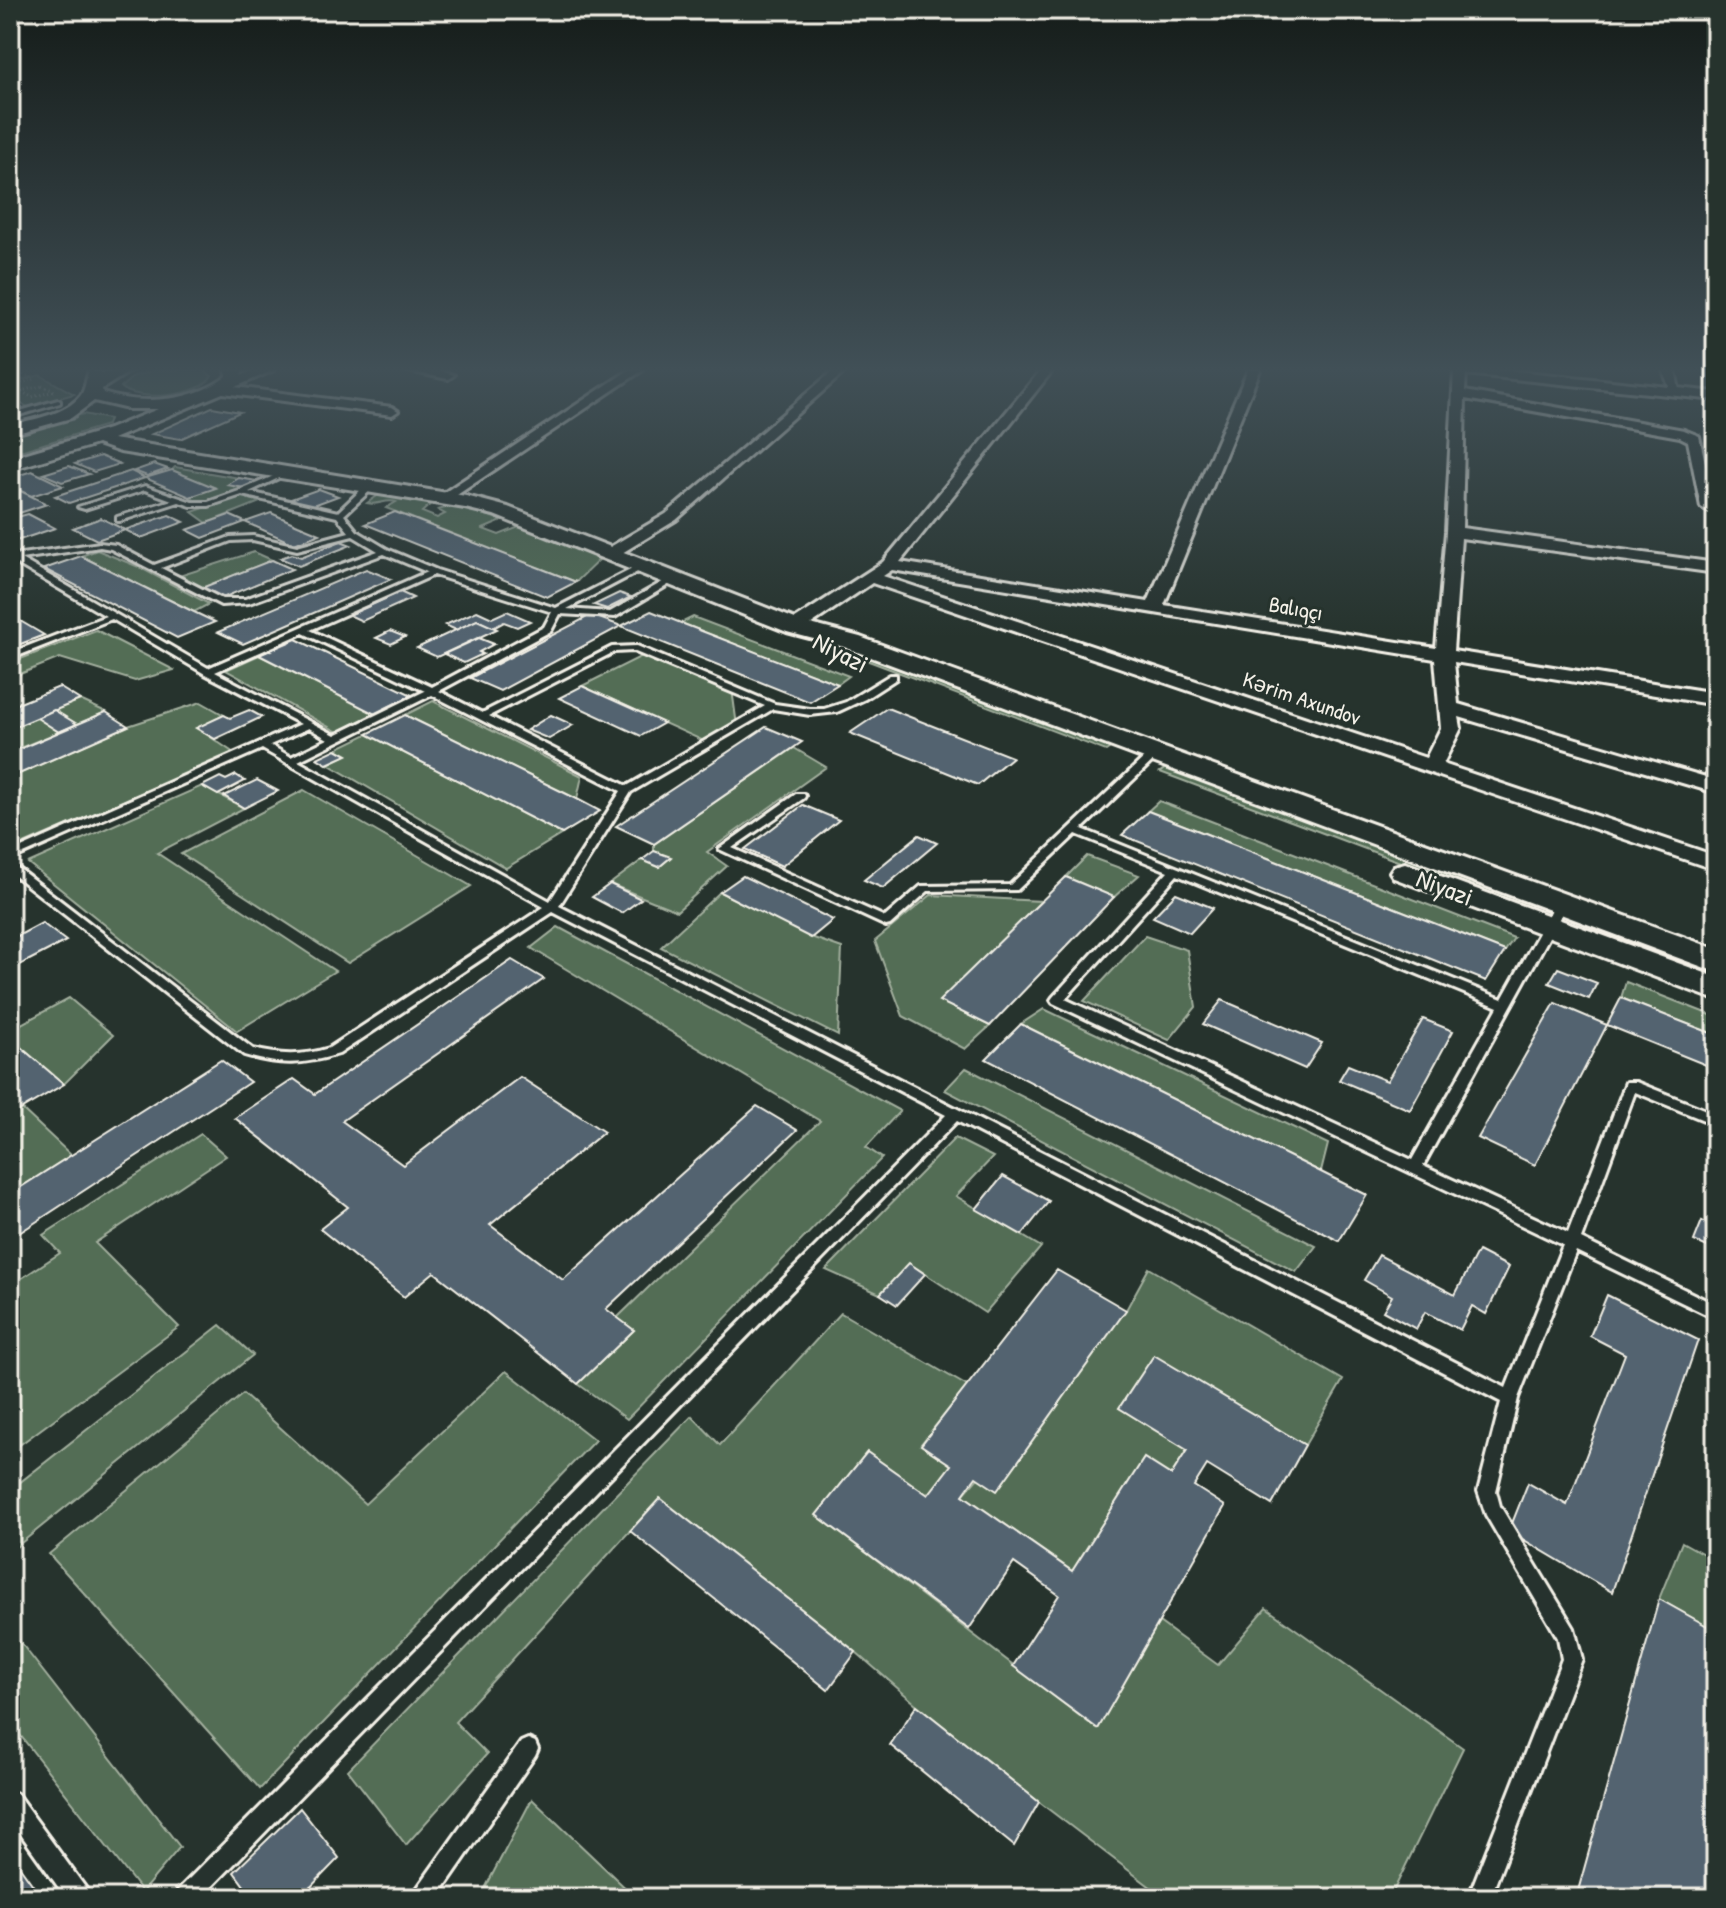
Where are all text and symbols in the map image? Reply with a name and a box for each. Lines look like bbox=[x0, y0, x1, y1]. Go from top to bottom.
street label: Balıqçı bbox=[1267, 589, 1325, 627]
street label: Niyazi bbox=[807, 623, 875, 681]
street label: Kərim Axundov bbox=[1239, 664, 1365, 732]
street label: Niyazi bbox=[1412, 860, 1478, 914]

